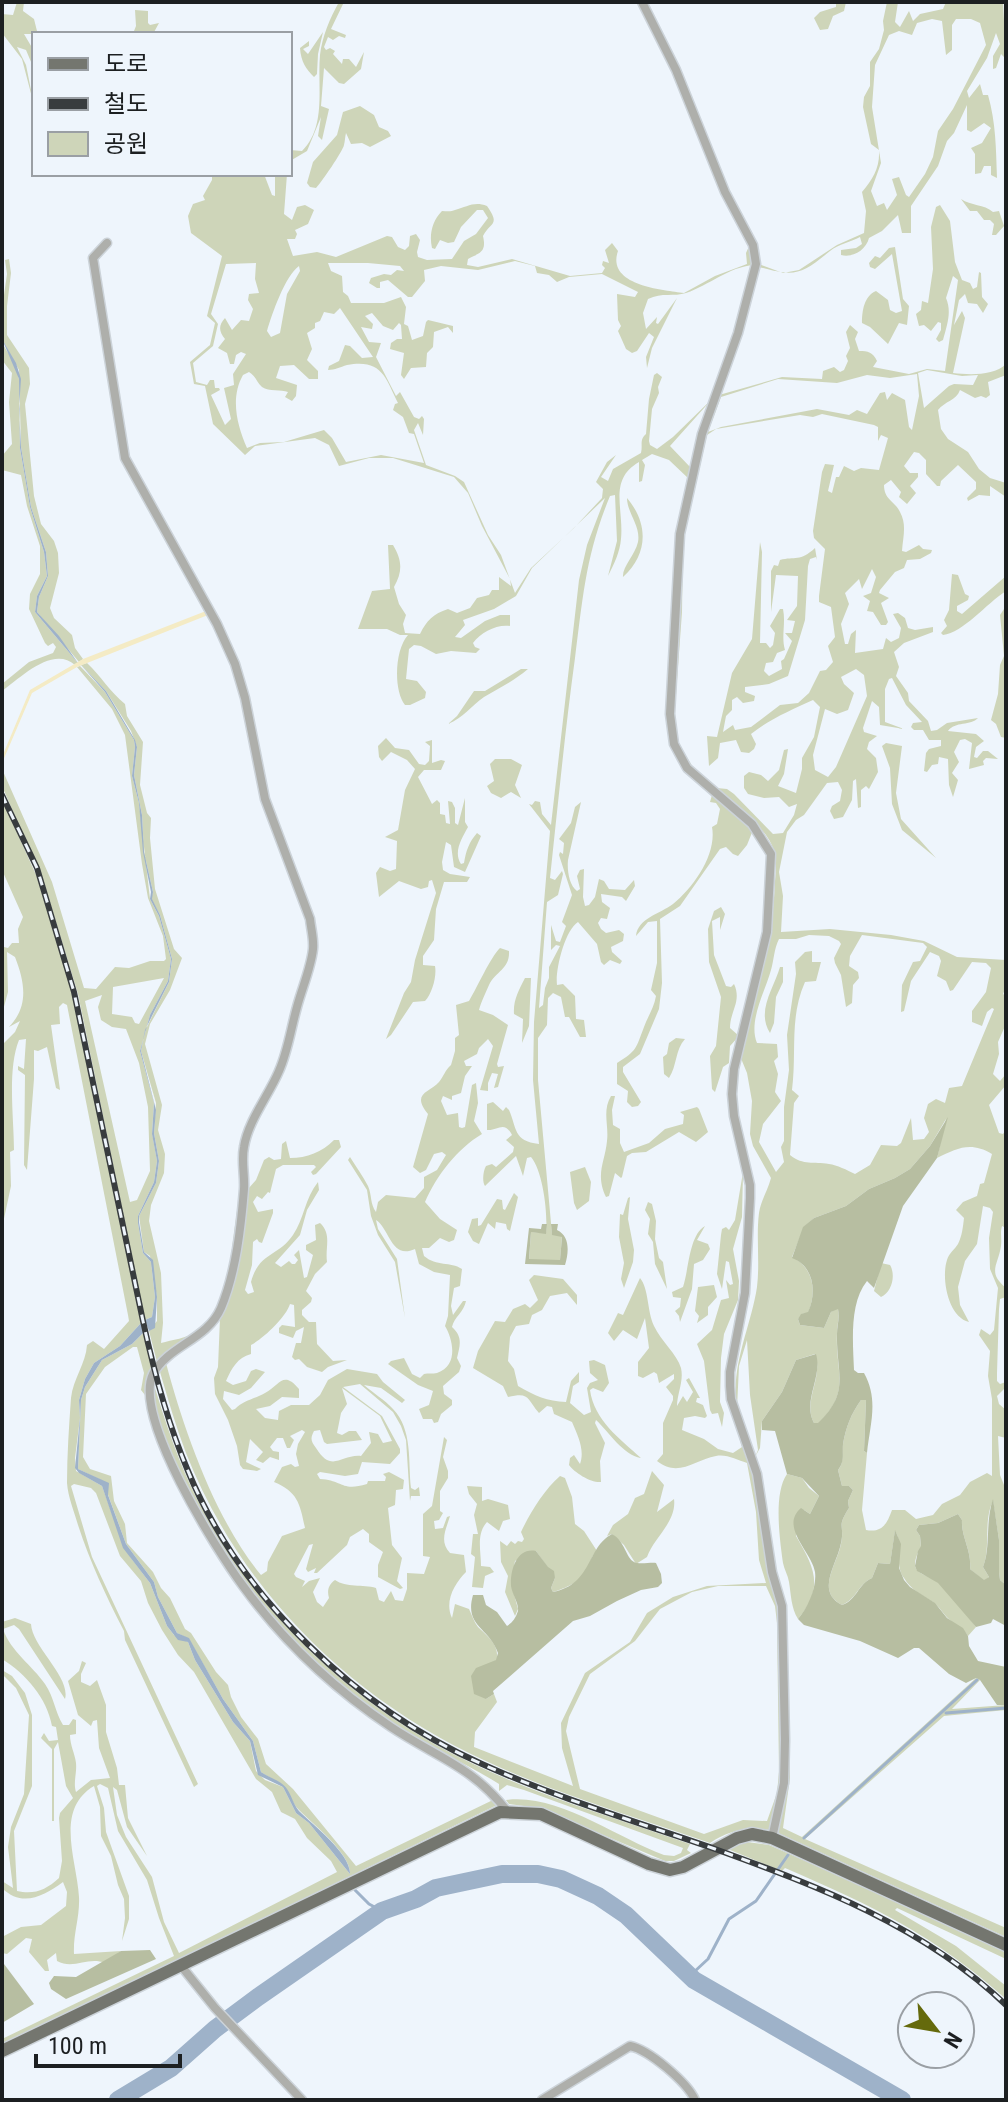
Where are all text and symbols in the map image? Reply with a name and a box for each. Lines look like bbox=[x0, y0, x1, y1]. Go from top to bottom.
legend bbox=[32, 32, 292, 176]
text: 도로 bbox=[104, 50, 148, 78]
text: 철도 bbox=[104, 90, 148, 118]
text: 공원 bbox=[104, 130, 148, 158]
north arrow bbox=[896, 1990, 976, 2070]
scale bar bbox=[36, 2018, 180, 2068]
text: N bbox=[939, 2028, 967, 2052]
text: 100 m bbox=[48, 2032, 107, 2060]

